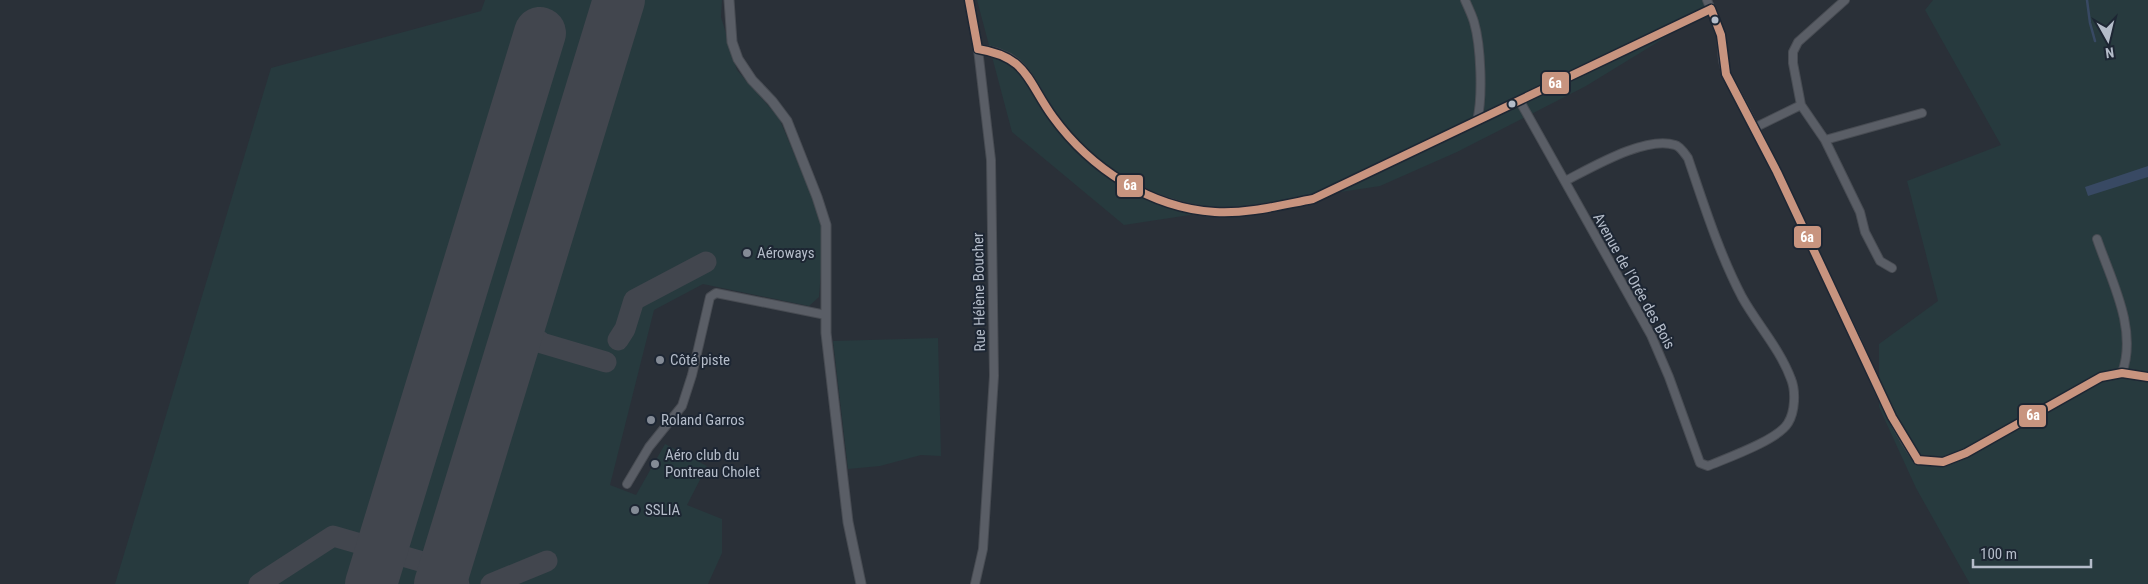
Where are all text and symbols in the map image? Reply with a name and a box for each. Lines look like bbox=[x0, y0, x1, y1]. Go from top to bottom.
unlabelled marker bbox=[1710, 15, 1720, 25]
north arrow bbox=[2083, 15, 2133, 65]
text: N bbox=[2104, 44, 2115, 61]
line badge: 6a bbox=[1541, 71, 1570, 95]
text: 6a bbox=[1548, 75, 1562, 91]
unlabelled marker bbox=[1507, 99, 1517, 109]
line badge: 6a bbox=[1116, 174, 1144, 198]
text: 6a bbox=[1123, 177, 1137, 193]
street label: Avenue de l’Orée des Bois bbox=[1589, 210, 1679, 352]
line badge: 6a bbox=[1793, 225, 1822, 249]
text: 6a bbox=[1800, 229, 1814, 245]
street label: Rue Hélène Boucher bbox=[969, 232, 989, 352]
place label: Aéroways bbox=[757, 244, 815, 262]
marker: Aéroways bbox=[741, 247, 753, 259]
place label: Côté piste bbox=[670, 351, 730, 369]
marker: Côté piste bbox=[654, 354, 666, 366]
line badge: 6a bbox=[2018, 404, 2047, 428]
text: 6a bbox=[2026, 407, 2040, 423]
place label: Roland Garros bbox=[661, 411, 745, 429]
marker: Roland Garros bbox=[645, 414, 657, 426]
place label: Aéro club du Pontreau Cholet bbox=[665, 446, 760, 481]
marker: Aéro club du Pontreau Cholet bbox=[649, 458, 661, 470]
place label: SSLIA bbox=[645, 501, 681, 519]
marker: SSLIA bbox=[629, 504, 641, 516]
scale bar bbox=[1973, 536, 2090, 568]
text: 100 m bbox=[1980, 545, 2017, 563]

